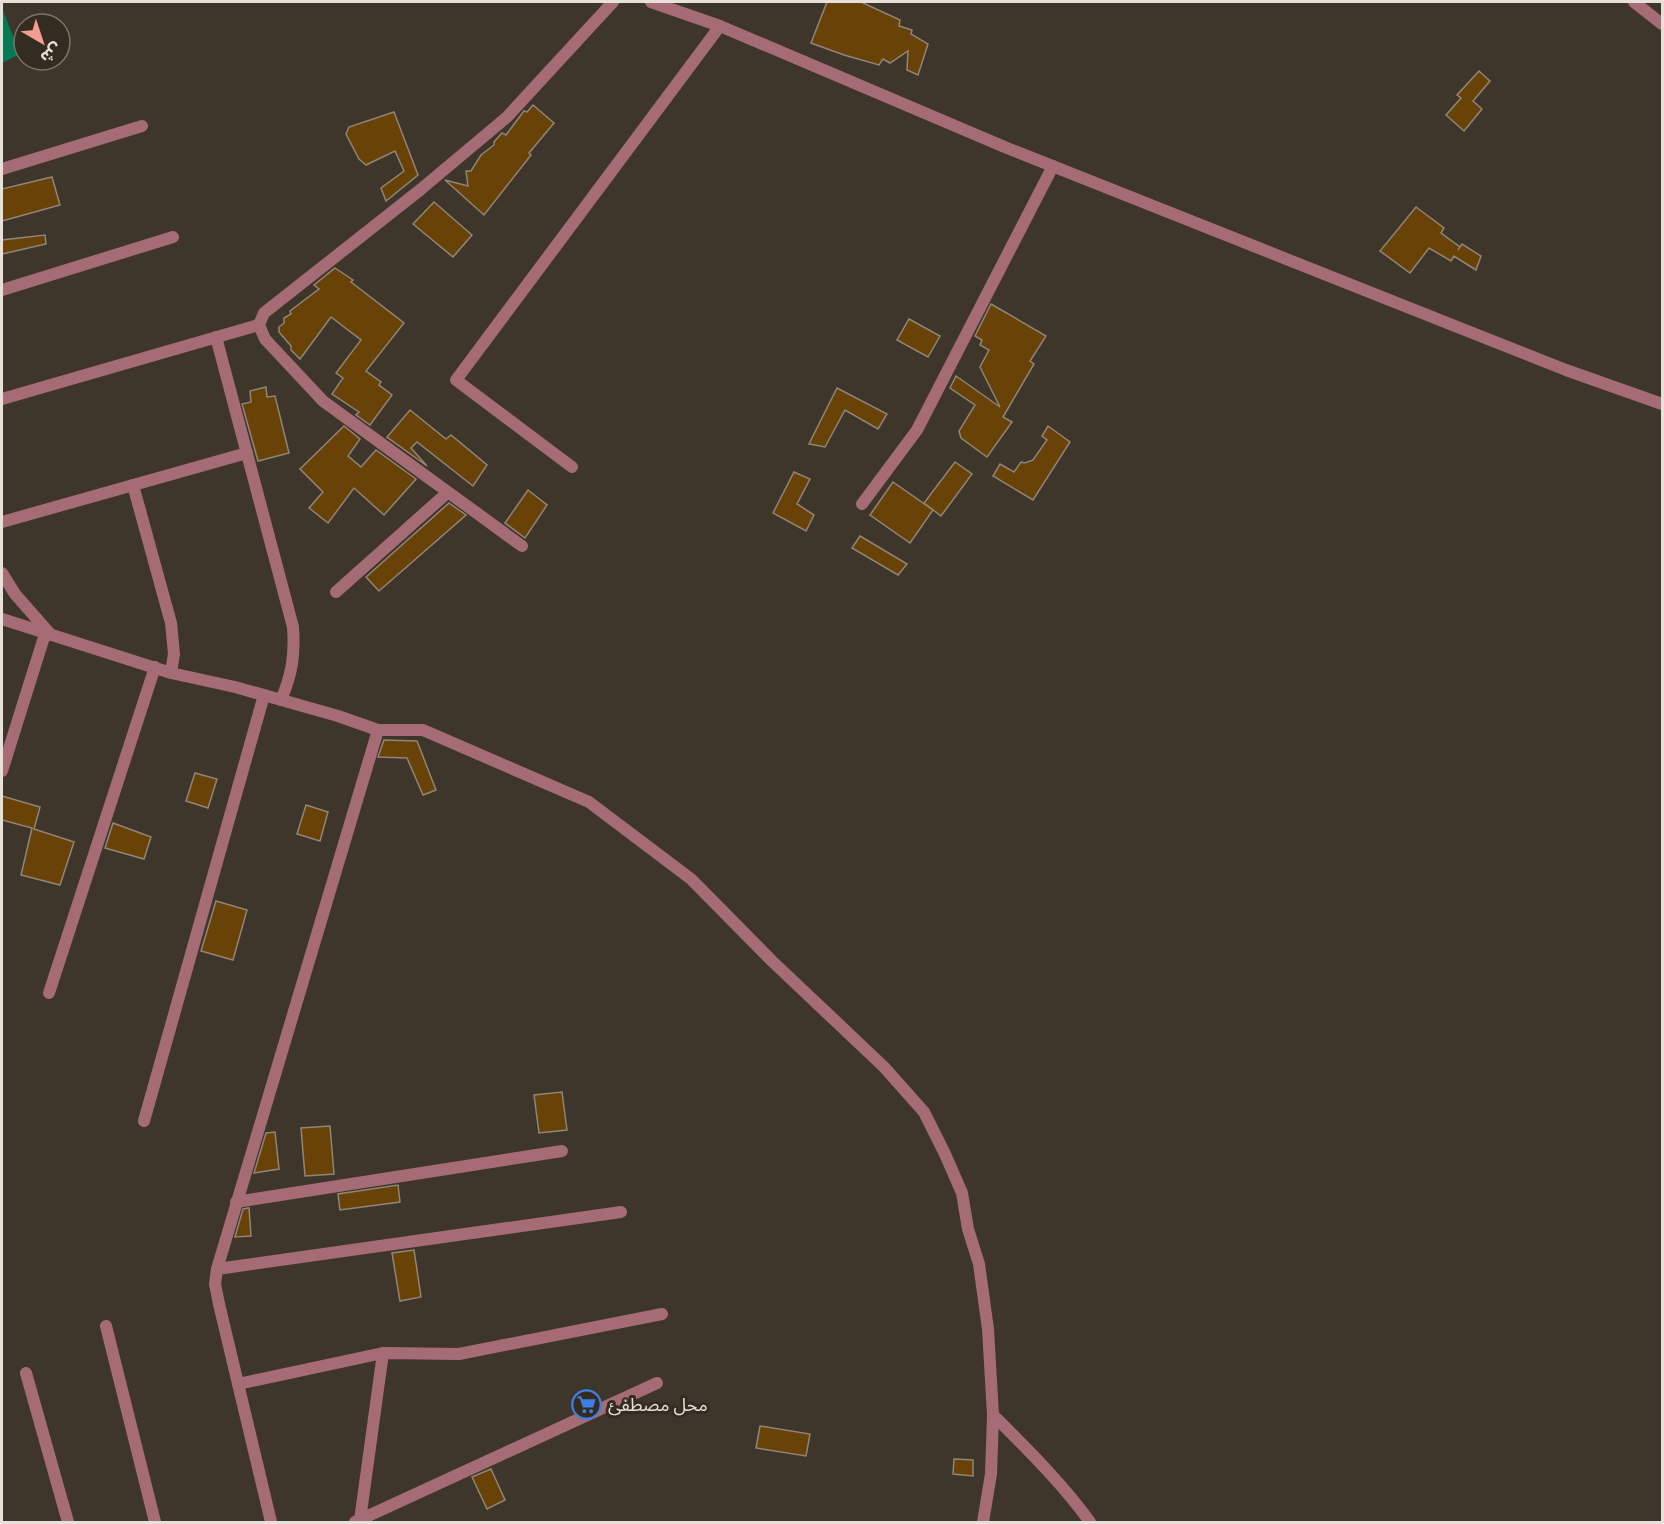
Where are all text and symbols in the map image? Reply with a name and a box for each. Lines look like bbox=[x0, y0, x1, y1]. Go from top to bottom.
north arrow bbox=[12, 12, 72, 72]
text: ش bbox=[37, 39, 66, 68]
supermarket icon: محل مصطفئ bbox=[571, 1389, 603, 1421]
place label: محل مصطفئ bbox=[608, 1394, 708, 1416]

